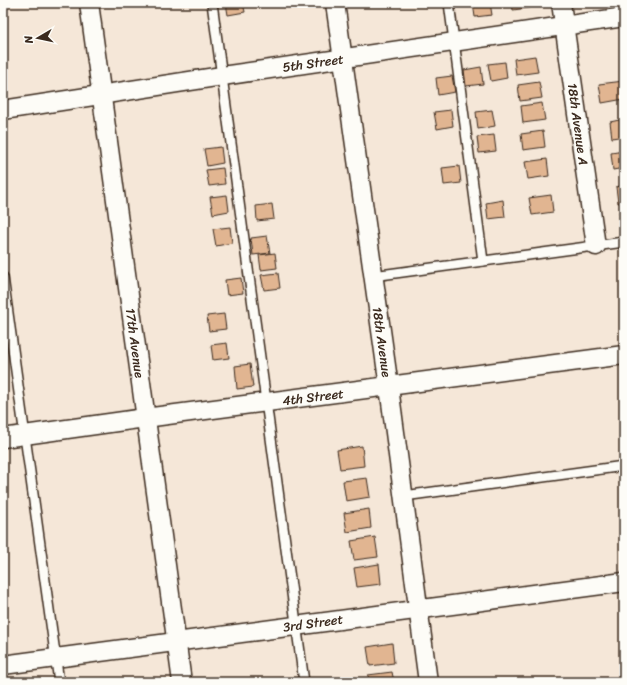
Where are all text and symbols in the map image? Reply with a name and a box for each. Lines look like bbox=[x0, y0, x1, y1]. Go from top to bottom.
north arrow bbox=[18, 18, 58, 58]
text: N bbox=[19, 34, 39, 46]
street label: 5th Street bbox=[281, 47, 345, 79]
street label: 18th Avenue A bbox=[561, 81, 595, 167]
street label: 18th Avenue bbox=[366, 305, 398, 379]
street label: 17th Avenue bbox=[119, 307, 151, 379]
street label: 4th Street bbox=[281, 382, 345, 412]
street label: 3rd Street bbox=[281, 607, 345, 639]

